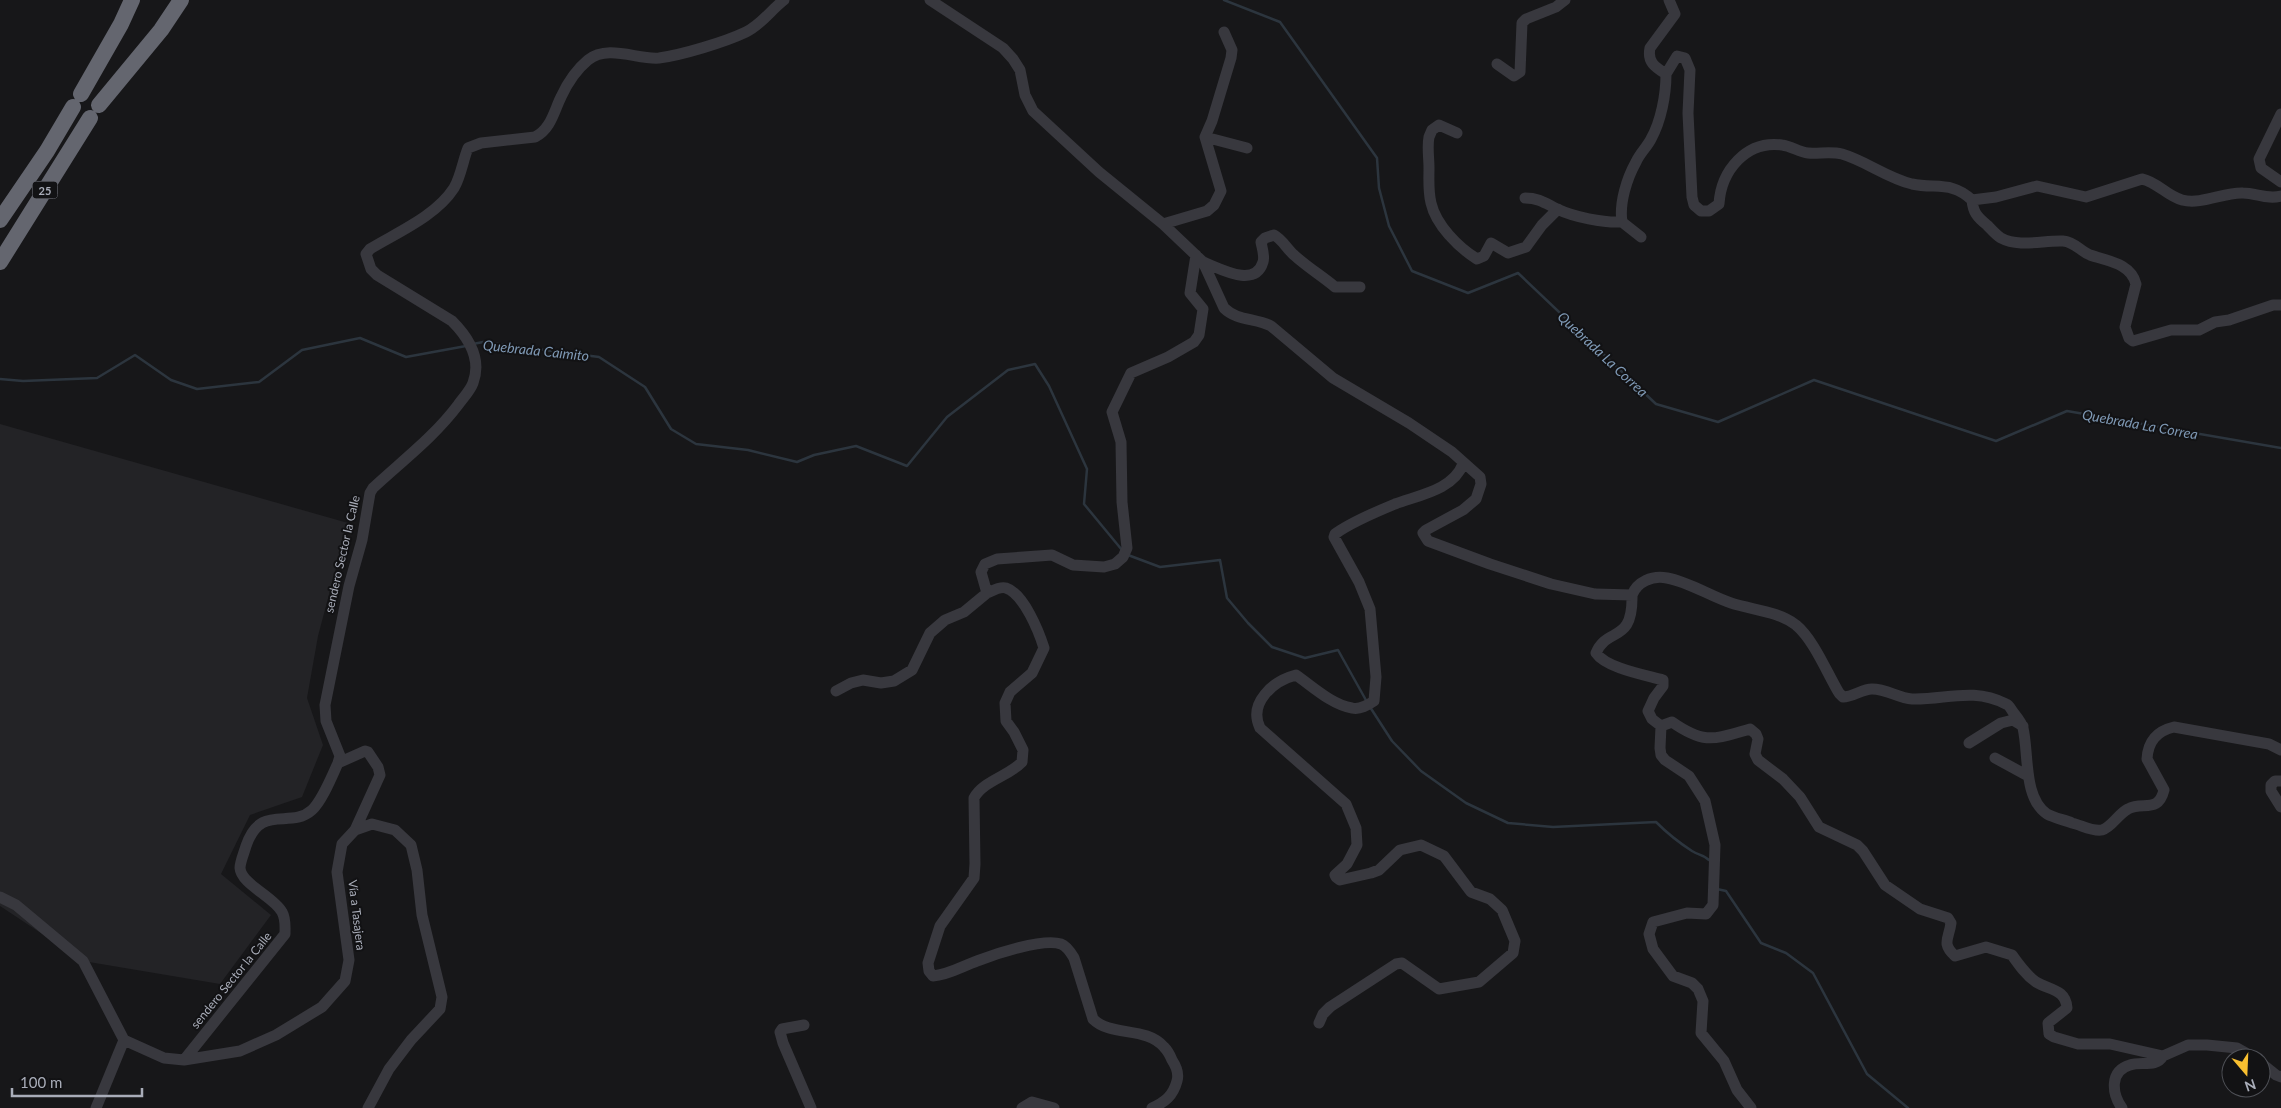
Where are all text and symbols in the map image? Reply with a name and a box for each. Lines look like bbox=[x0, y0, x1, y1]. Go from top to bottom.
road number: 25 bbox=[32, 182, 58, 198]
water label: Quebrada La Correa bbox=[1554, 308, 1652, 400]
water label: Quebrada Caimito bbox=[482, 336, 590, 364]
water label: Quebrada La Correa bbox=[2081, 405, 2199, 443]
street label: sendero Sector la Calle bbox=[321, 494, 363, 614]
street label: Vía a Tasajera bbox=[345, 879, 369, 951]
street label: sendero Sector la Calle bbox=[187, 929, 275, 1031]
north arrow bbox=[2221, 1048, 2271, 1098]
scale bar bbox=[12, 1066, 142, 1098]
text: 100 m bbox=[20, 1073, 62, 1091]
text: N bbox=[2243, 1076, 2258, 1096]

